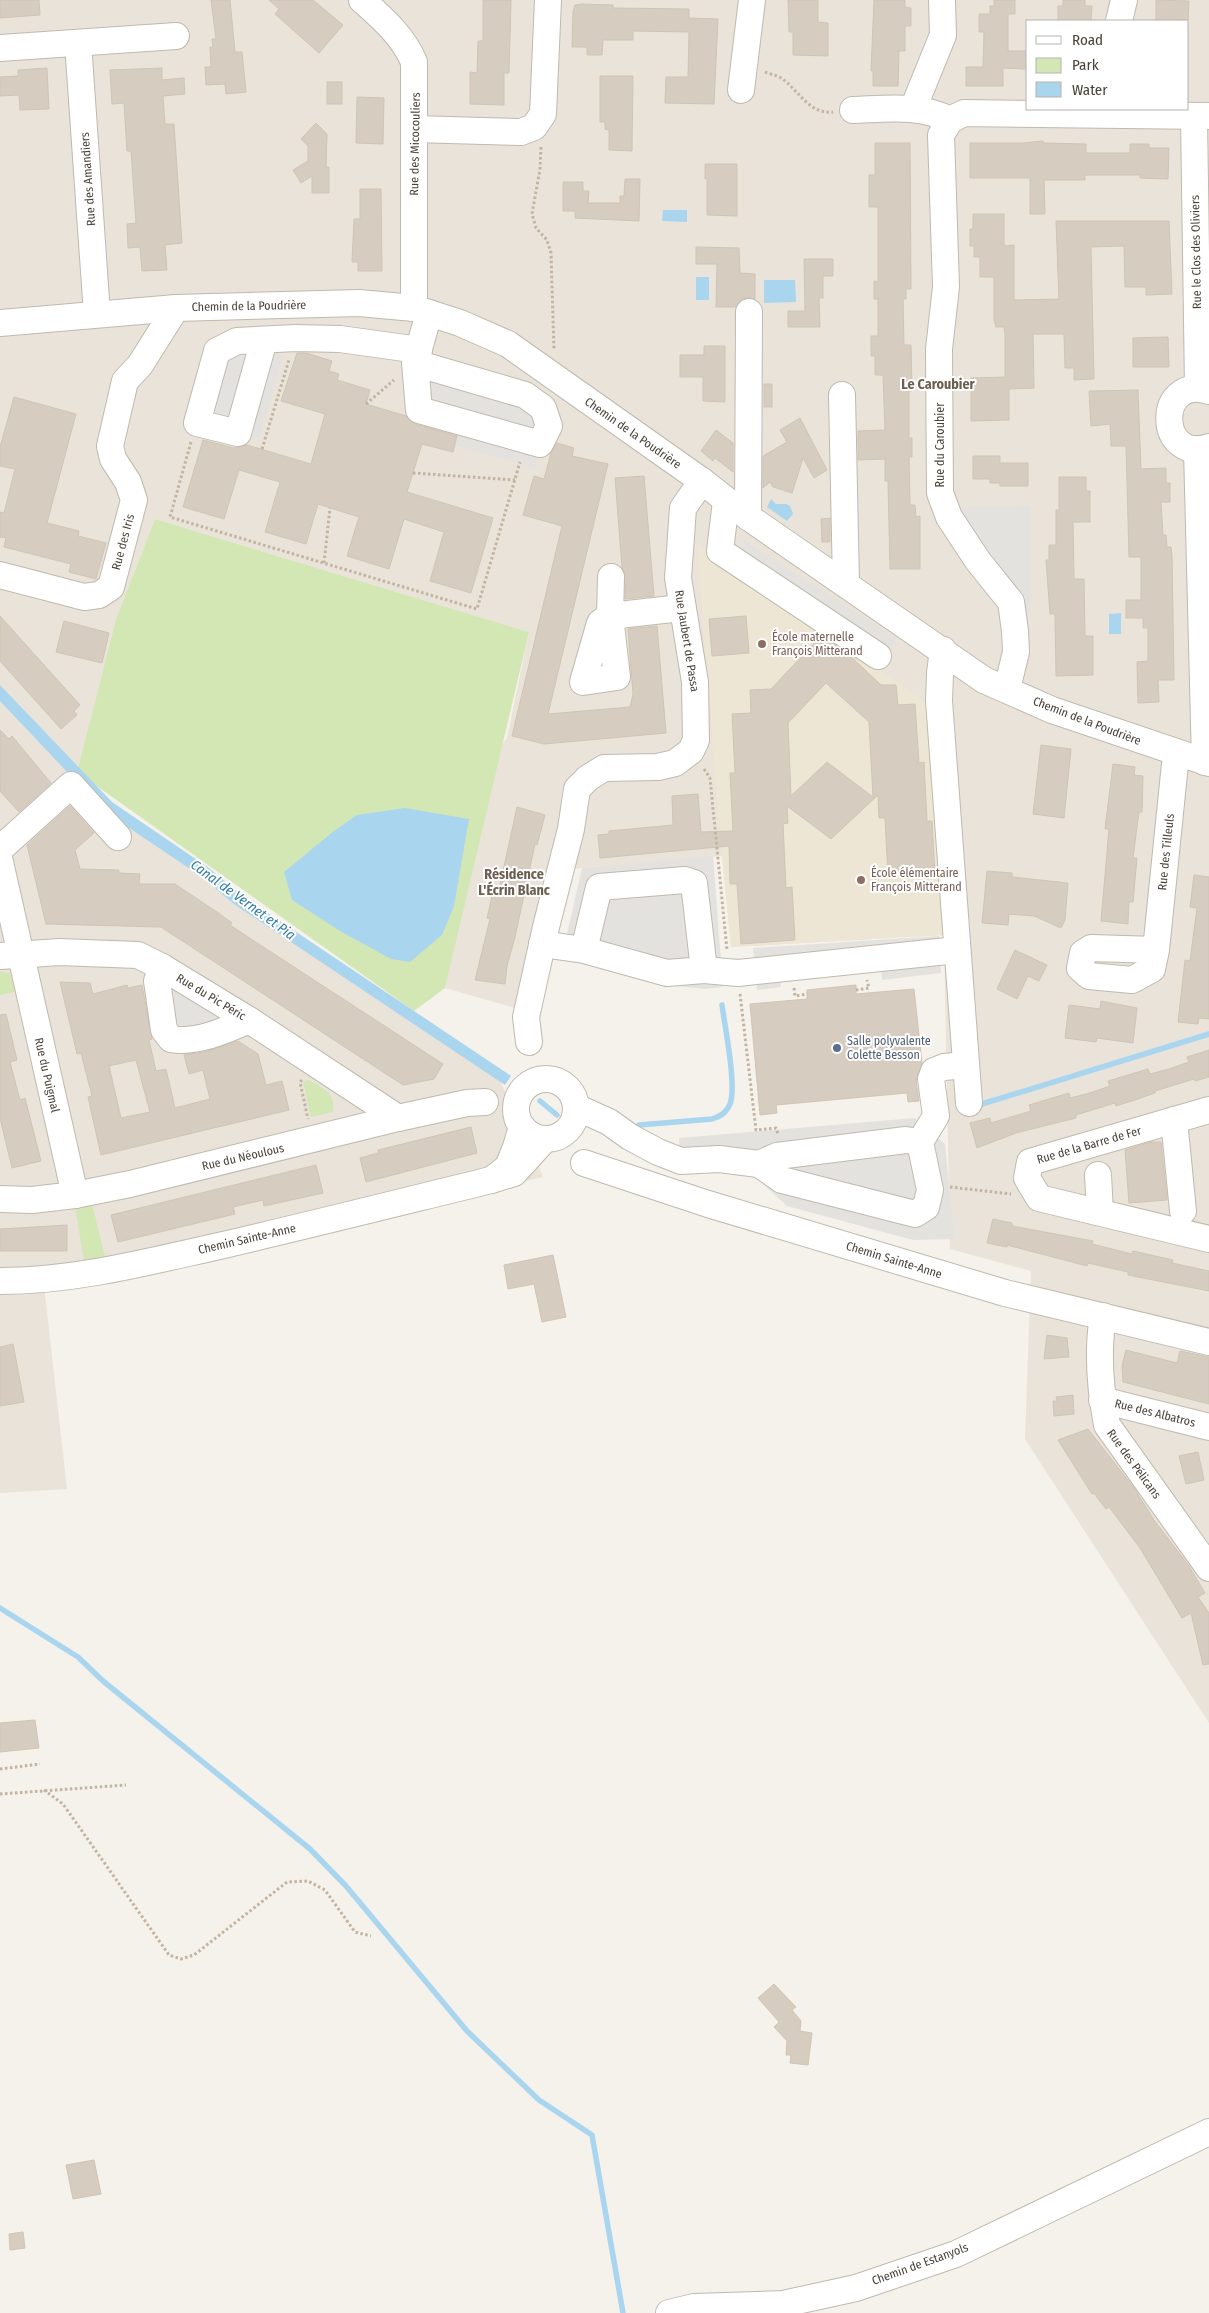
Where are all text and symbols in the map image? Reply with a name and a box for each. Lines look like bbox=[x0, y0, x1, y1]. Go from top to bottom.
legend bbox=[1026, 20, 1189, 110]
text: Road bbox=[1072, 31, 1103, 49]
text: Park bbox=[1072, 56, 1099, 74]
text: Water bbox=[1072, 81, 1108, 99]
street label: Rue des Micocouliers bbox=[407, 92, 423, 196]
street label: Rue des Amandiers bbox=[78, 132, 98, 226]
street label: Rue le Clos des Oliviers bbox=[1188, 195, 1204, 309]
street label: Chemin de la Poudrière bbox=[192, 298, 306, 314]
district label: Le Caroubier bbox=[901, 376, 976, 393]
street label: Chemin de la Poudrière bbox=[582, 394, 684, 472]
street label: Rue du Caroubier bbox=[933, 402, 947, 487]
street label: Rue des Iris bbox=[109, 512, 137, 572]
street label: Rue Jaubert de Passa bbox=[672, 589, 702, 693]
place label: École maternelle François Mitterand bbox=[772, 629, 863, 658]
marker: École maternelle François Mitterand bbox=[756, 638, 768, 650]
street label: Chemin de la Poudrière bbox=[1031, 694, 1143, 748]
street label: Rue des Tilleuls bbox=[1155, 813, 1177, 891]
water label: Canal de Vernet et Pia bbox=[187, 856, 299, 944]
place label: École élémentaire François Mitterand bbox=[871, 865, 962, 894]
district label: Résidence L'Écrin Blanc bbox=[478, 866, 551, 899]
marker: École élémentaire François Mitterand bbox=[855, 874, 867, 886]
street label: Rue du Pic Péric bbox=[174, 971, 248, 1023]
place label: Salle polyvalente Colette Besson bbox=[847, 1034, 931, 1062]
street label: Rue du Puigmal bbox=[32, 1036, 62, 1114]
marker: Salle polyvalente Colette Besson bbox=[831, 1042, 843, 1054]
street label: Rue de la Barre de Fer bbox=[1035, 1123, 1144, 1167]
street label: Rue du Néoulous bbox=[201, 1141, 285, 1173]
street label: Chemin Sainte-Anne bbox=[197, 1221, 297, 1257]
street label: Chemin Sainte-Anne bbox=[844, 1239, 944, 1281]
street label: Rue des Albatros bbox=[1113, 1396, 1197, 1430]
street label: Rue des Pélicans bbox=[1104, 1427, 1164, 1501]
street label: Chemin de Estanyols bbox=[870, 2240, 970, 2288]

